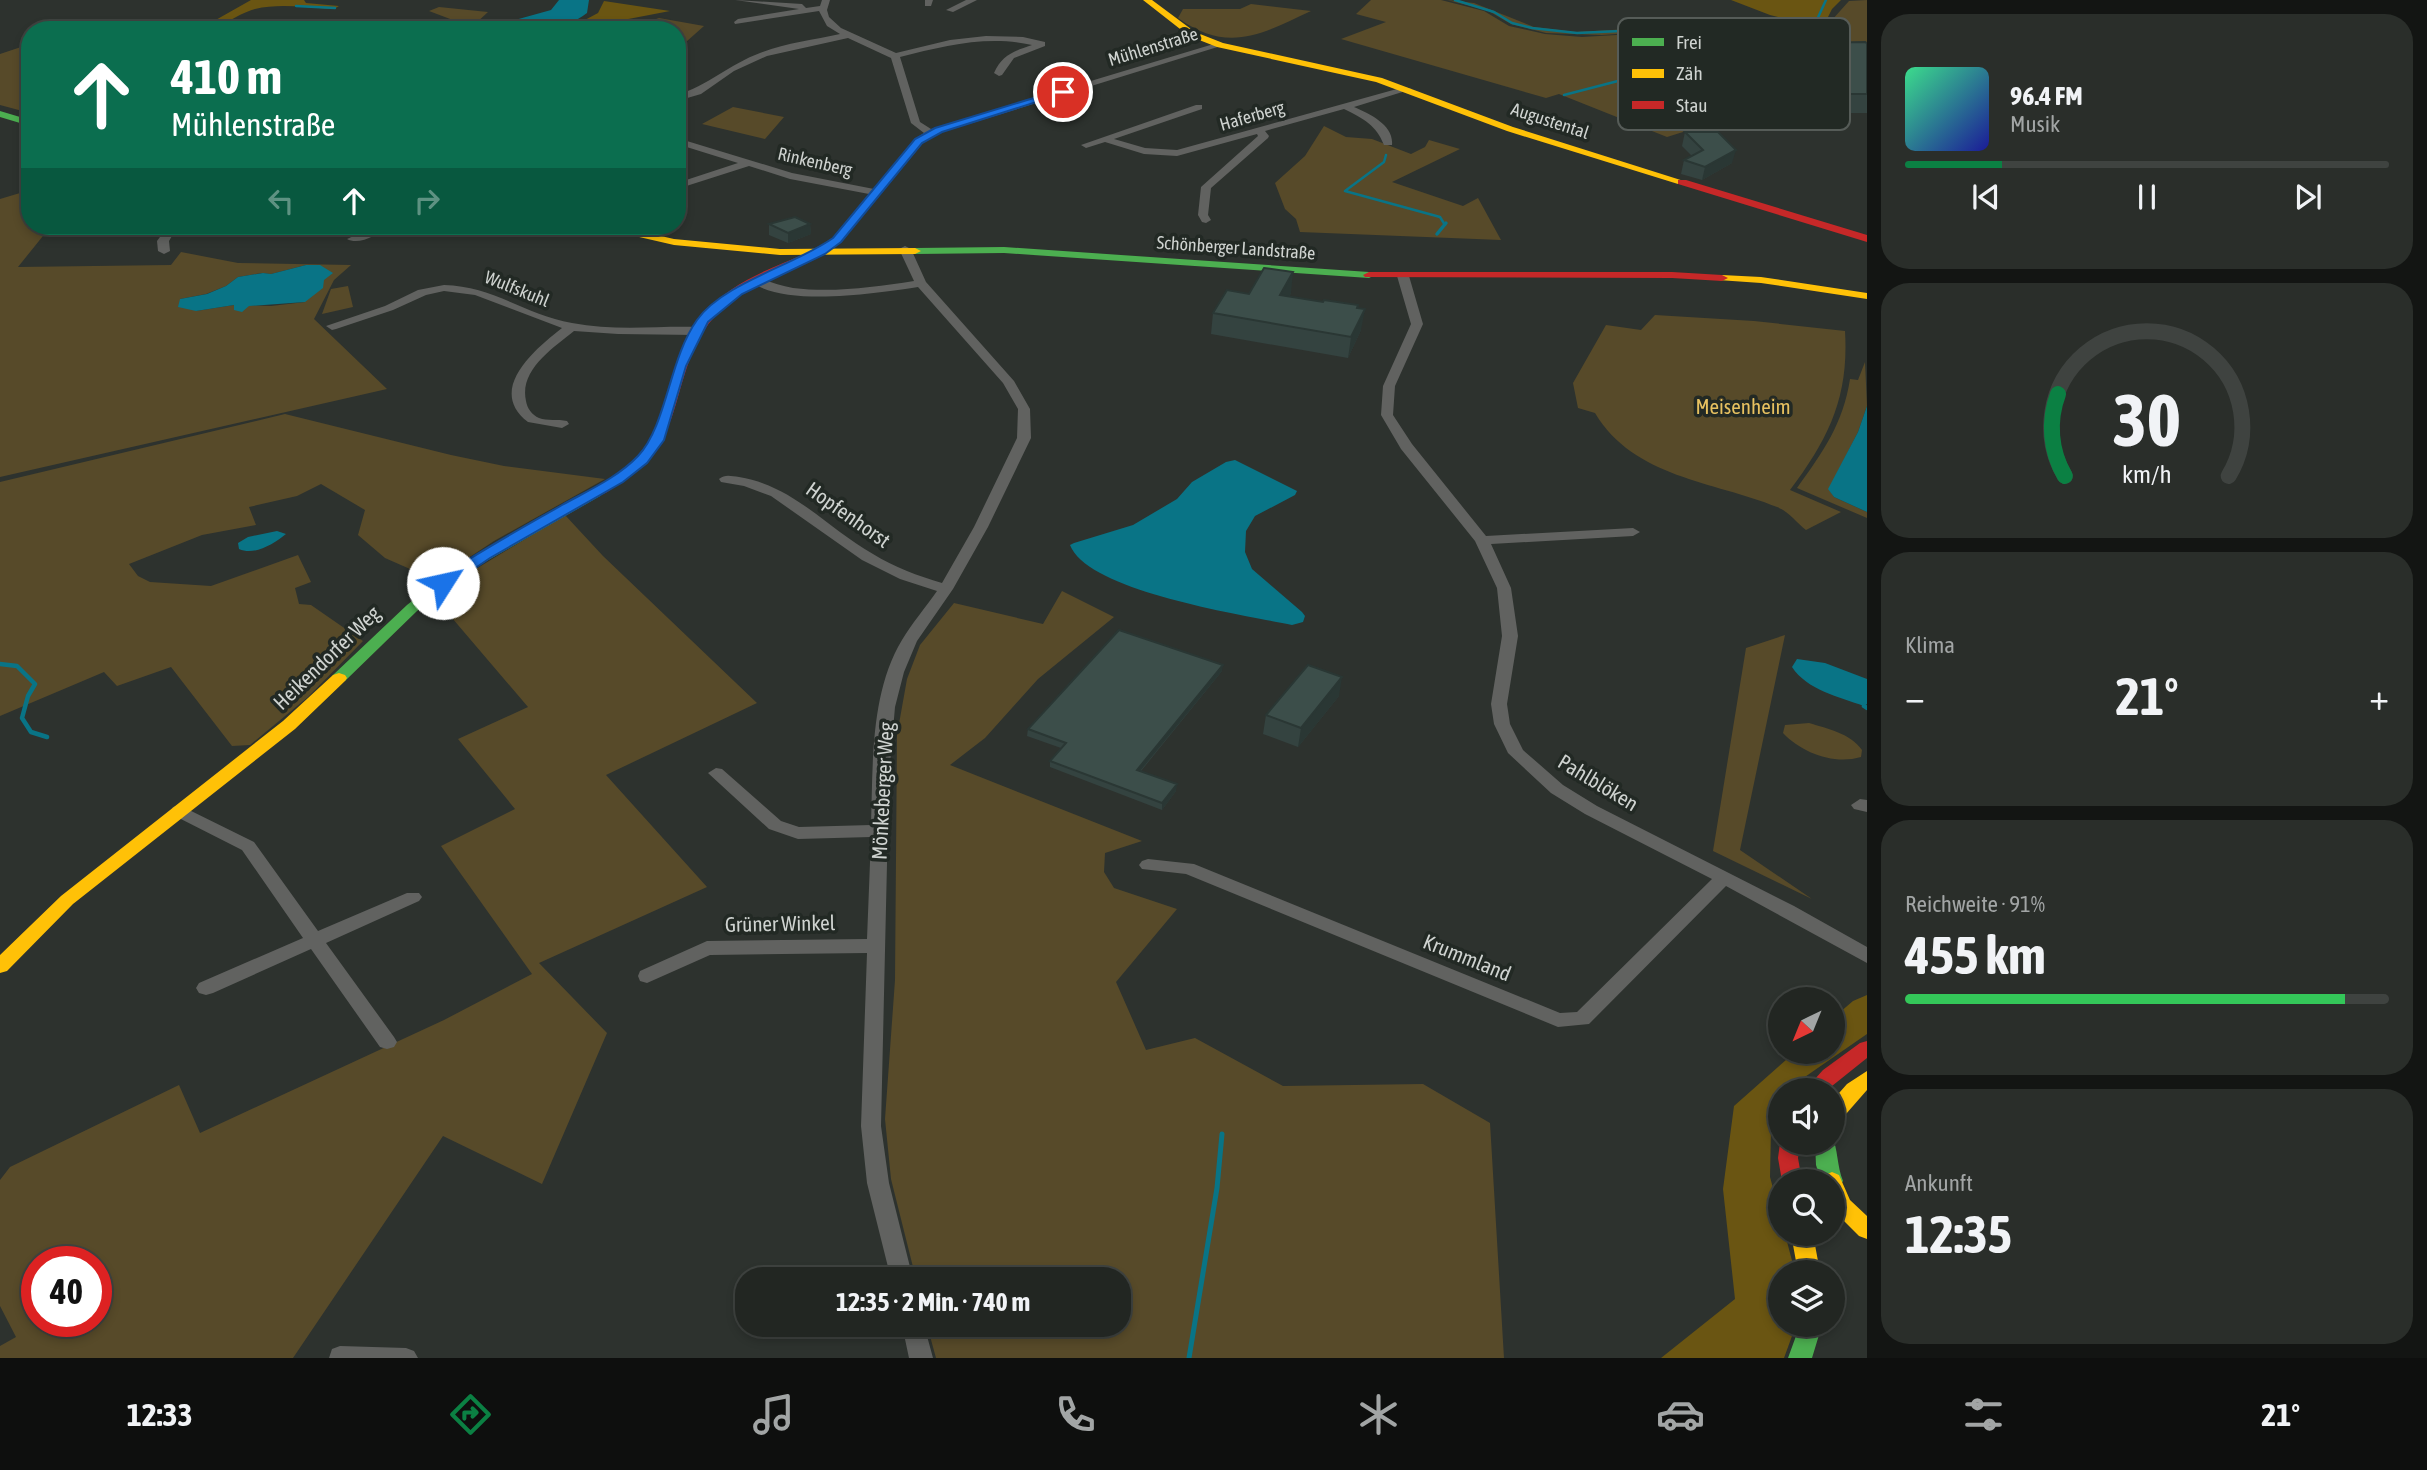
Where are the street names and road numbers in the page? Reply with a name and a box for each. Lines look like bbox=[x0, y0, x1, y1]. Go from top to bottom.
street label: Mühlenstraße bbox=[1106, 23, 1200, 70]
street label: Haferberg bbox=[1217, 96, 1287, 135]
street label: Augustental bbox=[1509, 98, 1592, 143]
street label: Rinkenberg bbox=[776, 143, 855, 180]
street label: Schönberger Landstraße bbox=[1156, 231, 1316, 264]
street label: Wulfskuhl bbox=[482, 266, 553, 311]
street label: Hopfenhorst bbox=[802, 476, 895, 552]
street label: Heikendorfer Weg bbox=[268, 601, 384, 714]
street label: Mönkeberger Weg bbox=[866, 721, 898, 860]
street label: Pahlblöken bbox=[1554, 749, 1643, 815]
street label: Grüner Winkel bbox=[725, 910, 836, 936]
street label: Krummland bbox=[1420, 929, 1515, 985]

